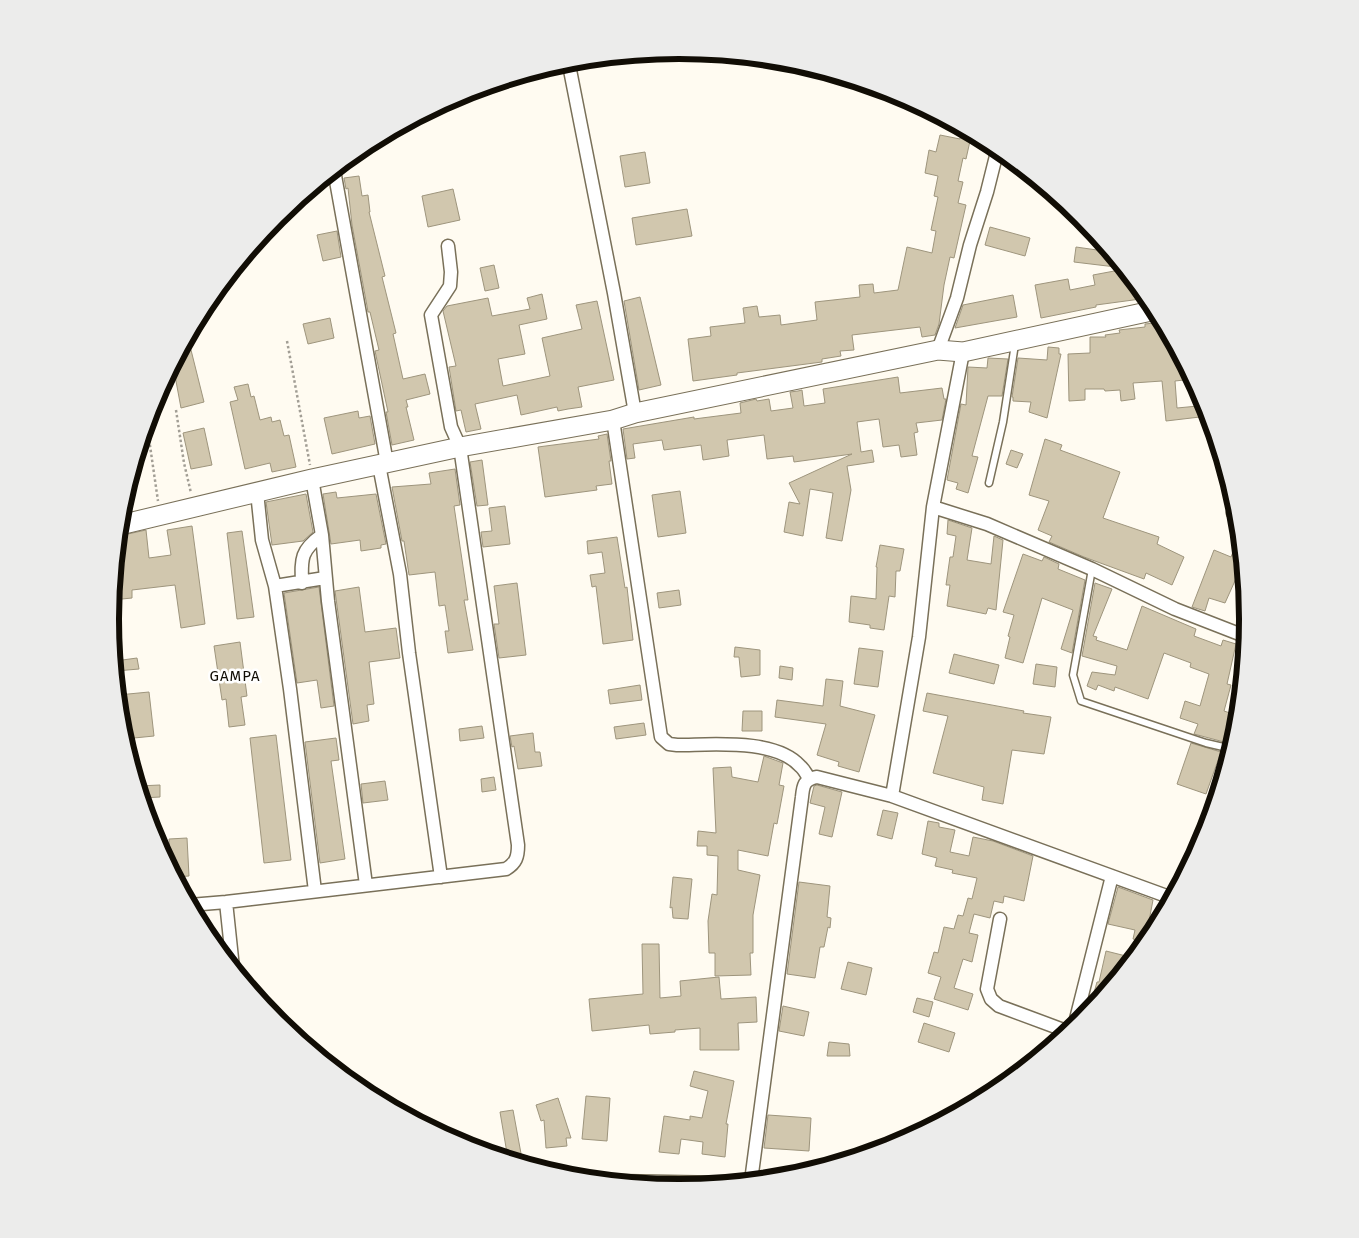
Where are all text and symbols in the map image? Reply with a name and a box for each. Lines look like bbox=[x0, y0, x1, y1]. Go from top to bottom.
district label: GAMPA bbox=[209, 667, 261, 685]

